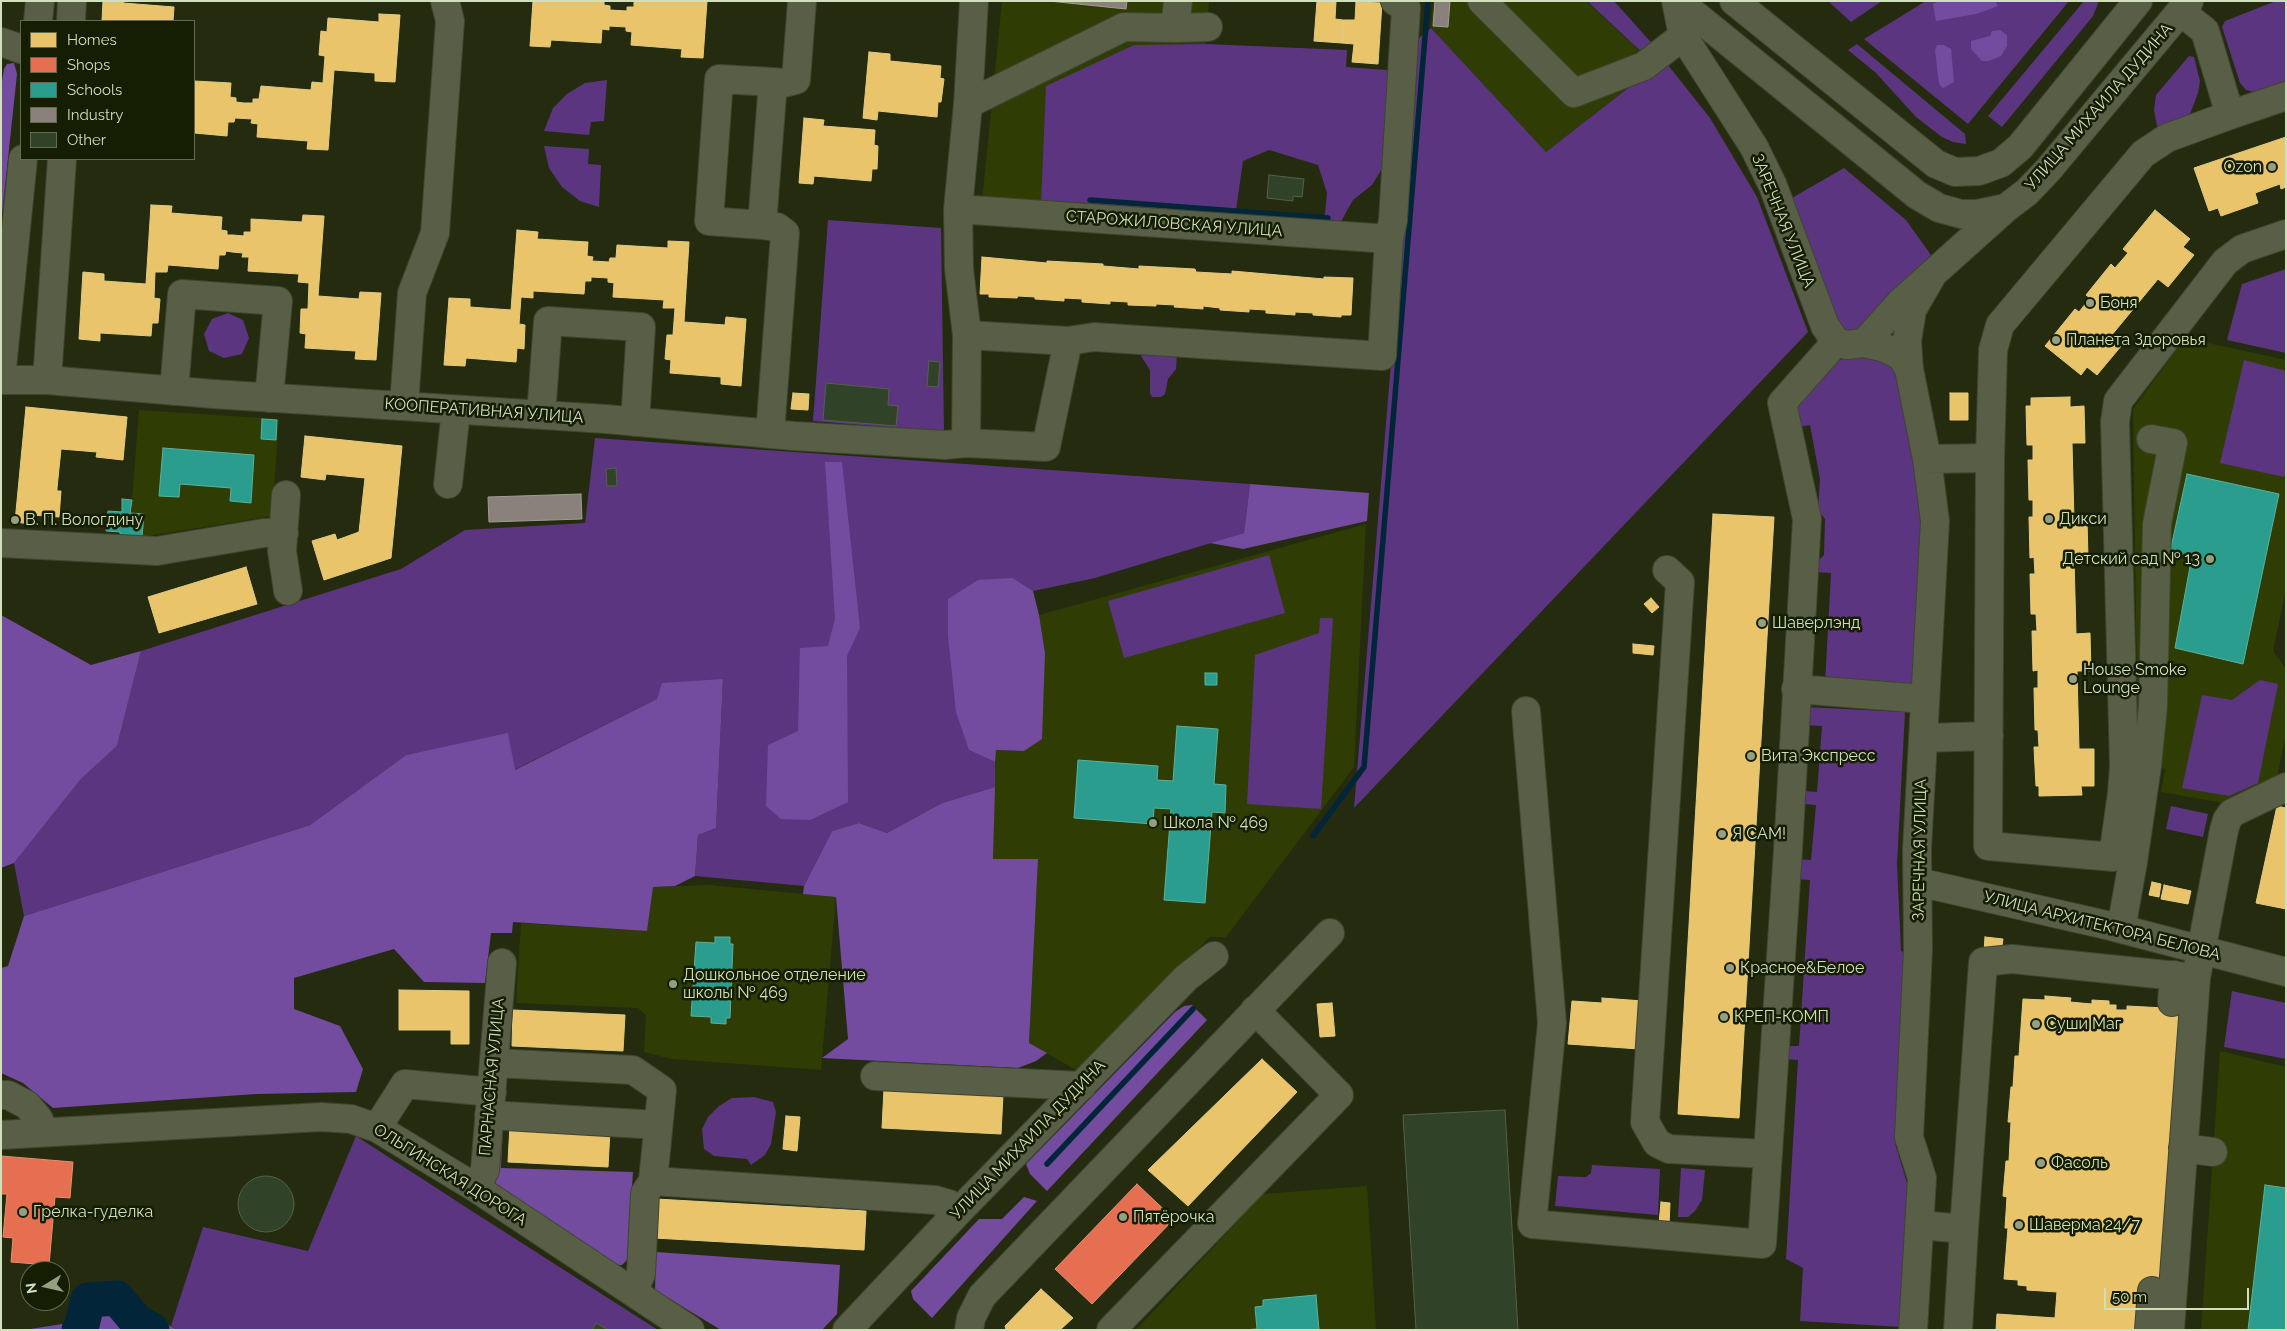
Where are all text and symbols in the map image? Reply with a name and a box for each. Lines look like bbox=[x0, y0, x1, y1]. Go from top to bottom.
legend bbox=[20, 20, 195, 160]
street label: УЛИЦА МИХАИЛА ДУДИНА bbox=[2021, 20, 2177, 194]
text: Homes bbox=[67, 31, 117, 49]
text: Shops bbox=[67, 56, 110, 74]
text: Schools bbox=[67, 81, 122, 99]
text: Industry bbox=[67, 106, 123, 124]
text: Other bbox=[67, 131, 106, 149]
street label: ЗАРЕЧНАЯ УЛИЦА bbox=[1747, 151, 1819, 291]
place label: Ozon bbox=[2223, 157, 2262, 177]
marker: Ozon bbox=[2266, 161, 2278, 173]
street label: СТАРОЖИЛОВСКАЯ УЛИЦА bbox=[1065, 207, 1283, 241]
place label: Боня bbox=[2100, 293, 2138, 313]
marker: Боня bbox=[2084, 297, 2096, 309]
place label: Планета Здоровья bbox=[2066, 330, 2206, 350]
marker: Планета Здоровья bbox=[2050, 334, 2062, 346]
street label: КООПЕРАТИВНАЯ УЛИЦА bbox=[384, 394, 584, 428]
place label: Дикси bbox=[2059, 509, 2107, 529]
place label: В. П. Вологдину bbox=[25, 510, 143, 530]
marker: Дикси bbox=[2043, 513, 2055, 525]
marker: В. П. Вологдину bbox=[9, 514, 21, 526]
place label: Детский сад № 13 bbox=[2062, 549, 2200, 569]
marker: Детский сад № 13 bbox=[2204, 553, 2216, 565]
place label: Шаверлэнд bbox=[1772, 613, 1860, 633]
marker: Шаверлэнд bbox=[1756, 617, 1768, 629]
place label: House Smoke Lounge bbox=[2083, 660, 2186, 698]
marker: House Smoke Lounge bbox=[2067, 673, 2079, 685]
place label: Вита Экспресс bbox=[1761, 746, 1875, 766]
marker: Вита Экспресс bbox=[1745, 750, 1757, 762]
street label: ЗАРЕЧНАЯ УЛИЦА bbox=[1909, 779, 1931, 921]
place label: Школа № 469 bbox=[1163, 813, 1268, 833]
marker: Школа № 469 bbox=[1147, 817, 1159, 829]
place label: Я САМ! bbox=[1732, 824, 1786, 844]
marker: Я САМ! bbox=[1716, 828, 1728, 840]
street label: УЛИЦА АРХИТЕКТОРА БЕЛОВА bbox=[1982, 887, 2222, 965]
place label: Красное&Белое bbox=[1740, 958, 1864, 978]
marker: Красное&Белое bbox=[1724, 962, 1736, 974]
place label: Дошкольное отделение школы № 469 bbox=[683, 965, 866, 1003]
marker: Дошкольное отделение школы № 469 bbox=[667, 978, 679, 990]
street label: ПАРНАСНАЯ УЛИЦА bbox=[476, 997, 508, 1157]
place label: КРЕП-КОМП bbox=[1734, 1007, 1829, 1027]
marker: КРЕП-КОМП bbox=[1718, 1011, 1730, 1023]
place label: Суши Маг bbox=[2046, 1014, 2121, 1034]
marker: Суши Маг bbox=[2030, 1018, 2042, 1030]
street label: УЛИЦА МИХАИЛА ДУДИНА bbox=[947, 1056, 1109, 1224]
street label: ОЛЬГИНСКАЯ ДОРОГА bbox=[370, 1120, 530, 1230]
place label: Фасоль bbox=[2051, 1153, 2108, 1173]
marker: Фасоль bbox=[2035, 1157, 2047, 1169]
place label: Грелка-гуделка bbox=[33, 1202, 153, 1222]
marker: Грелка-гуделка bbox=[17, 1206, 29, 1218]
place label: Пятёрочка bbox=[1133, 1207, 1214, 1227]
marker: Пятёрочка bbox=[1117, 1211, 1129, 1223]
place label: Шаверма 24/7 bbox=[2029, 1215, 2140, 1235]
marker: Шаверма 24/7 bbox=[2013, 1219, 2025, 1231]
north arrow bbox=[20, 1261, 70, 1311]
scale bar bbox=[2107, 1278, 2252, 1310]
text: N bbox=[22, 1282, 40, 1295]
text: 50 m bbox=[2112, 1288, 2147, 1306]

